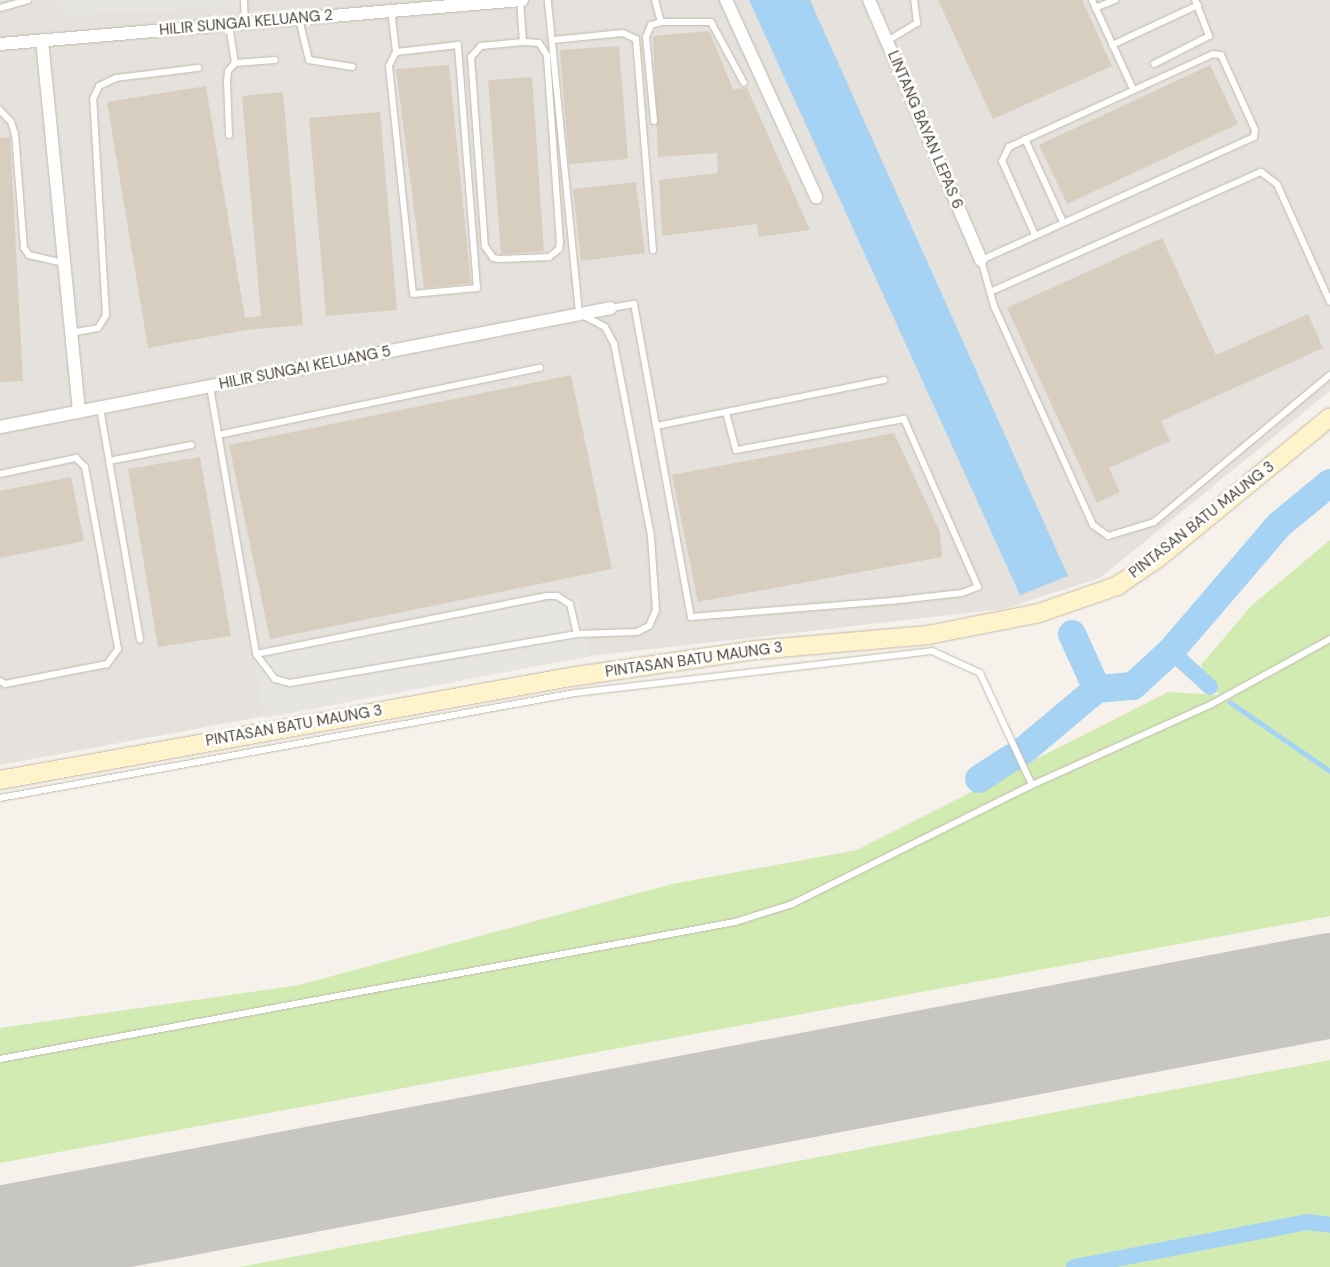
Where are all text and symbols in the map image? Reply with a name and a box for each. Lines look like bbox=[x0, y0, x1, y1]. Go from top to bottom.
street label: HILIR SUNGAI KELUANG 2 bbox=[158, 6, 334, 40]
street label: LINTANG BAYAN LEPAS 6 bbox=[883, 48, 967, 212]
street label: HILIR SUNGAI KELUANG 5 bbox=[218, 343, 392, 393]
street label: PINTASAN BATU MAUNG 3 bbox=[1126, 458, 1278, 582]
street label: PINTASAN BATU MAUNG 3 bbox=[604, 639, 784, 681]
street label: PINTASAN BATU MAUNG 3 bbox=[204, 702, 384, 750]

